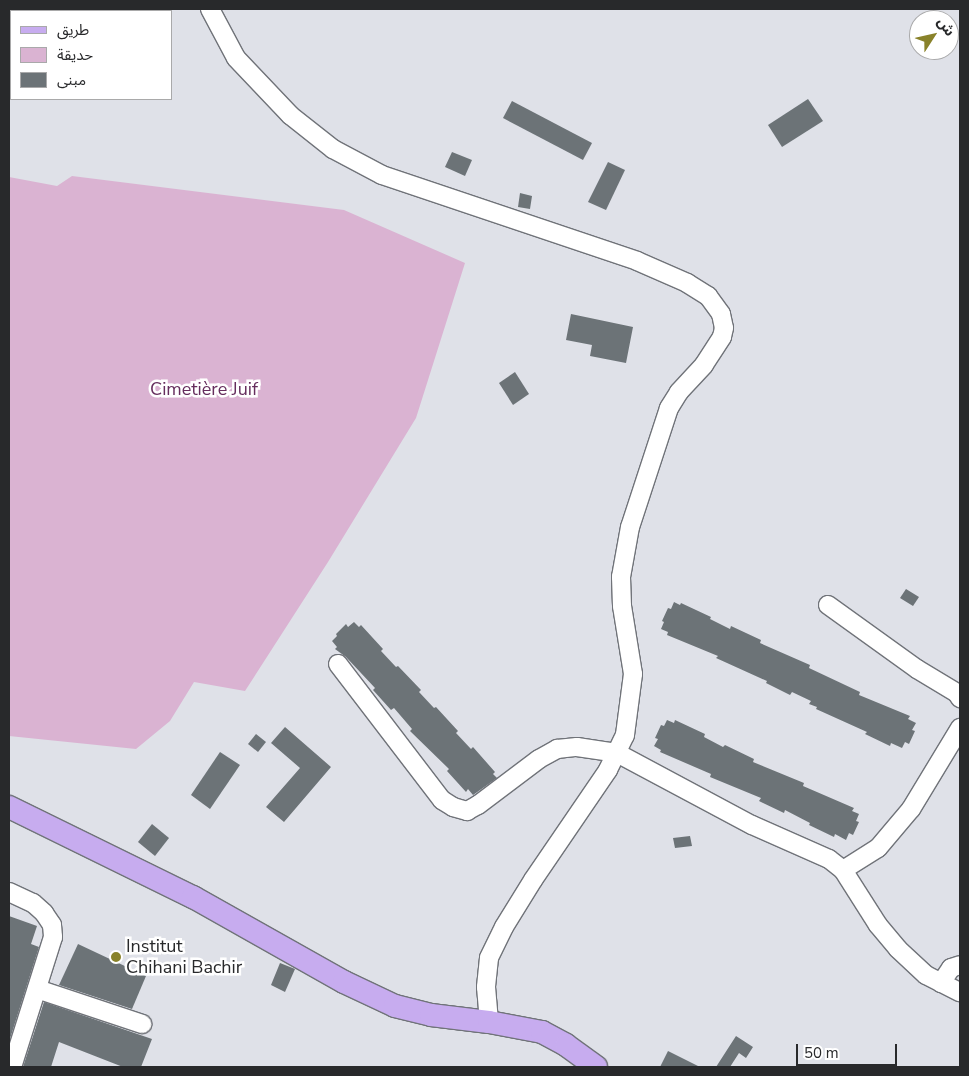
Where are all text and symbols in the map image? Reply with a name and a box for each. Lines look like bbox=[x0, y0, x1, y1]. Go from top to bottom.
legend bbox=[10, 10, 172, 100]
north arrow bbox=[909, 10, 959, 60]
text: ش bbox=[933, 13, 959, 40]
text: طريق bbox=[57, 20, 89, 40]
text: حديقة bbox=[57, 45, 93, 65]
text: مبنى bbox=[57, 70, 86, 90]
park label: Cimetière Juif bbox=[150, 378, 258, 400]
place label: Institut Chihani Bachir bbox=[126, 936, 242, 979]
marker: Institut Chihani Bachir bbox=[110, 951, 122, 963]
scale bar bbox=[799, 1034, 900, 1066]
text: 50 m bbox=[804, 1043, 839, 1063]

